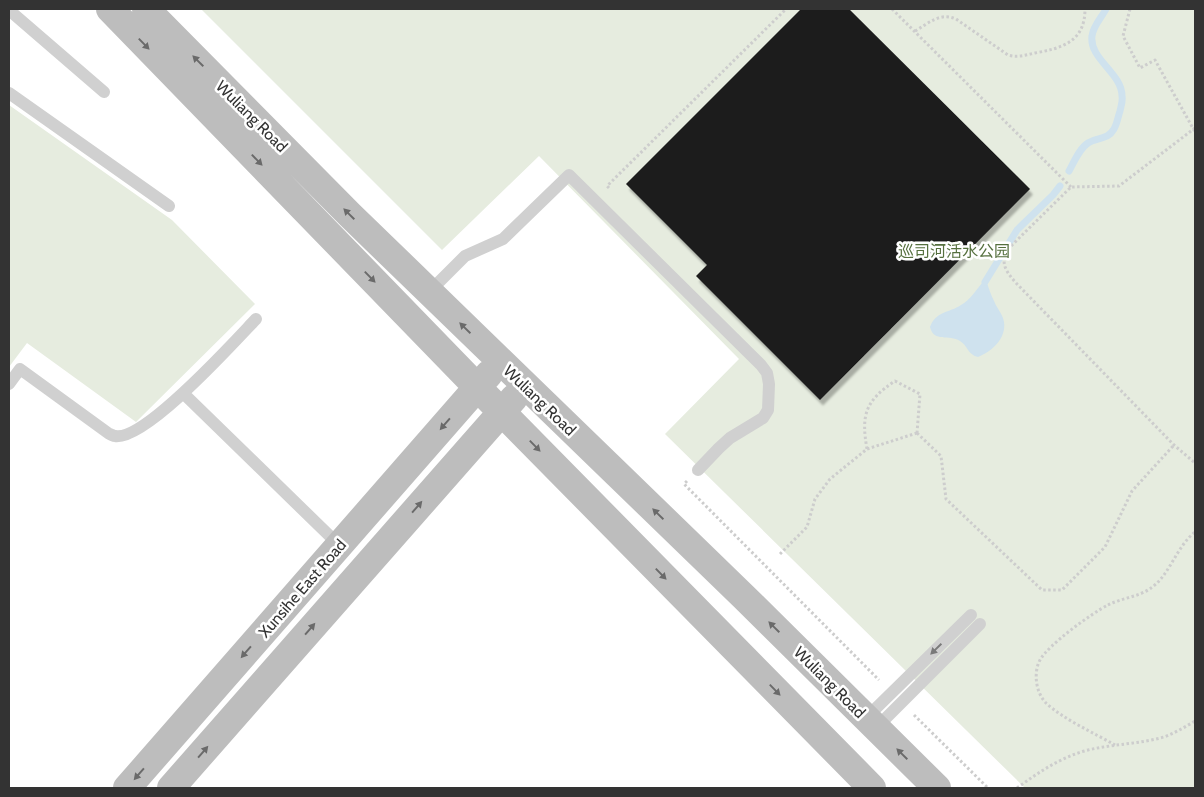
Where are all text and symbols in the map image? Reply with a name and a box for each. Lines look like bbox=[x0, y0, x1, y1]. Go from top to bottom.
one-way arrow bbox=[138, 37, 150, 49]
one-way arrow bbox=[192, 56, 204, 68]
street label: Wuliang Road bbox=[212, 77, 291, 156]
one-way arrow bbox=[251, 154, 263, 166]
one-way arrow bbox=[343, 209, 355, 221]
park label: 巡司河活水公园 bbox=[898, 242, 1010, 261]
one-way arrow bbox=[364, 271, 376, 283]
one-way arrow bbox=[460, 322, 472, 334]
street label: Wuliang Road bbox=[500, 361, 580, 440]
one-way arrow bbox=[439, 418, 451, 430]
one-way arrow bbox=[529, 439, 541, 451]
one-way arrow bbox=[411, 501, 423, 513]
one-way arrow bbox=[652, 508, 664, 520]
street label: Xunsihe East Road bbox=[255, 535, 350, 641]
one-way arrow bbox=[655, 568, 667, 580]
one-way arrow bbox=[769, 621, 781, 633]
one-way arrow bbox=[304, 624, 316, 636]
street label: Wuliang Road bbox=[790, 643, 869, 722]
one-way arrow bbox=[931, 643, 943, 655]
one-way arrow bbox=[241, 646, 252, 658]
one-way arrow bbox=[768, 684, 780, 696]
one-way arrow bbox=[197, 746, 209, 758]
one-way arrow bbox=[896, 748, 908, 760]
one-way arrow bbox=[133, 768, 145, 780]

